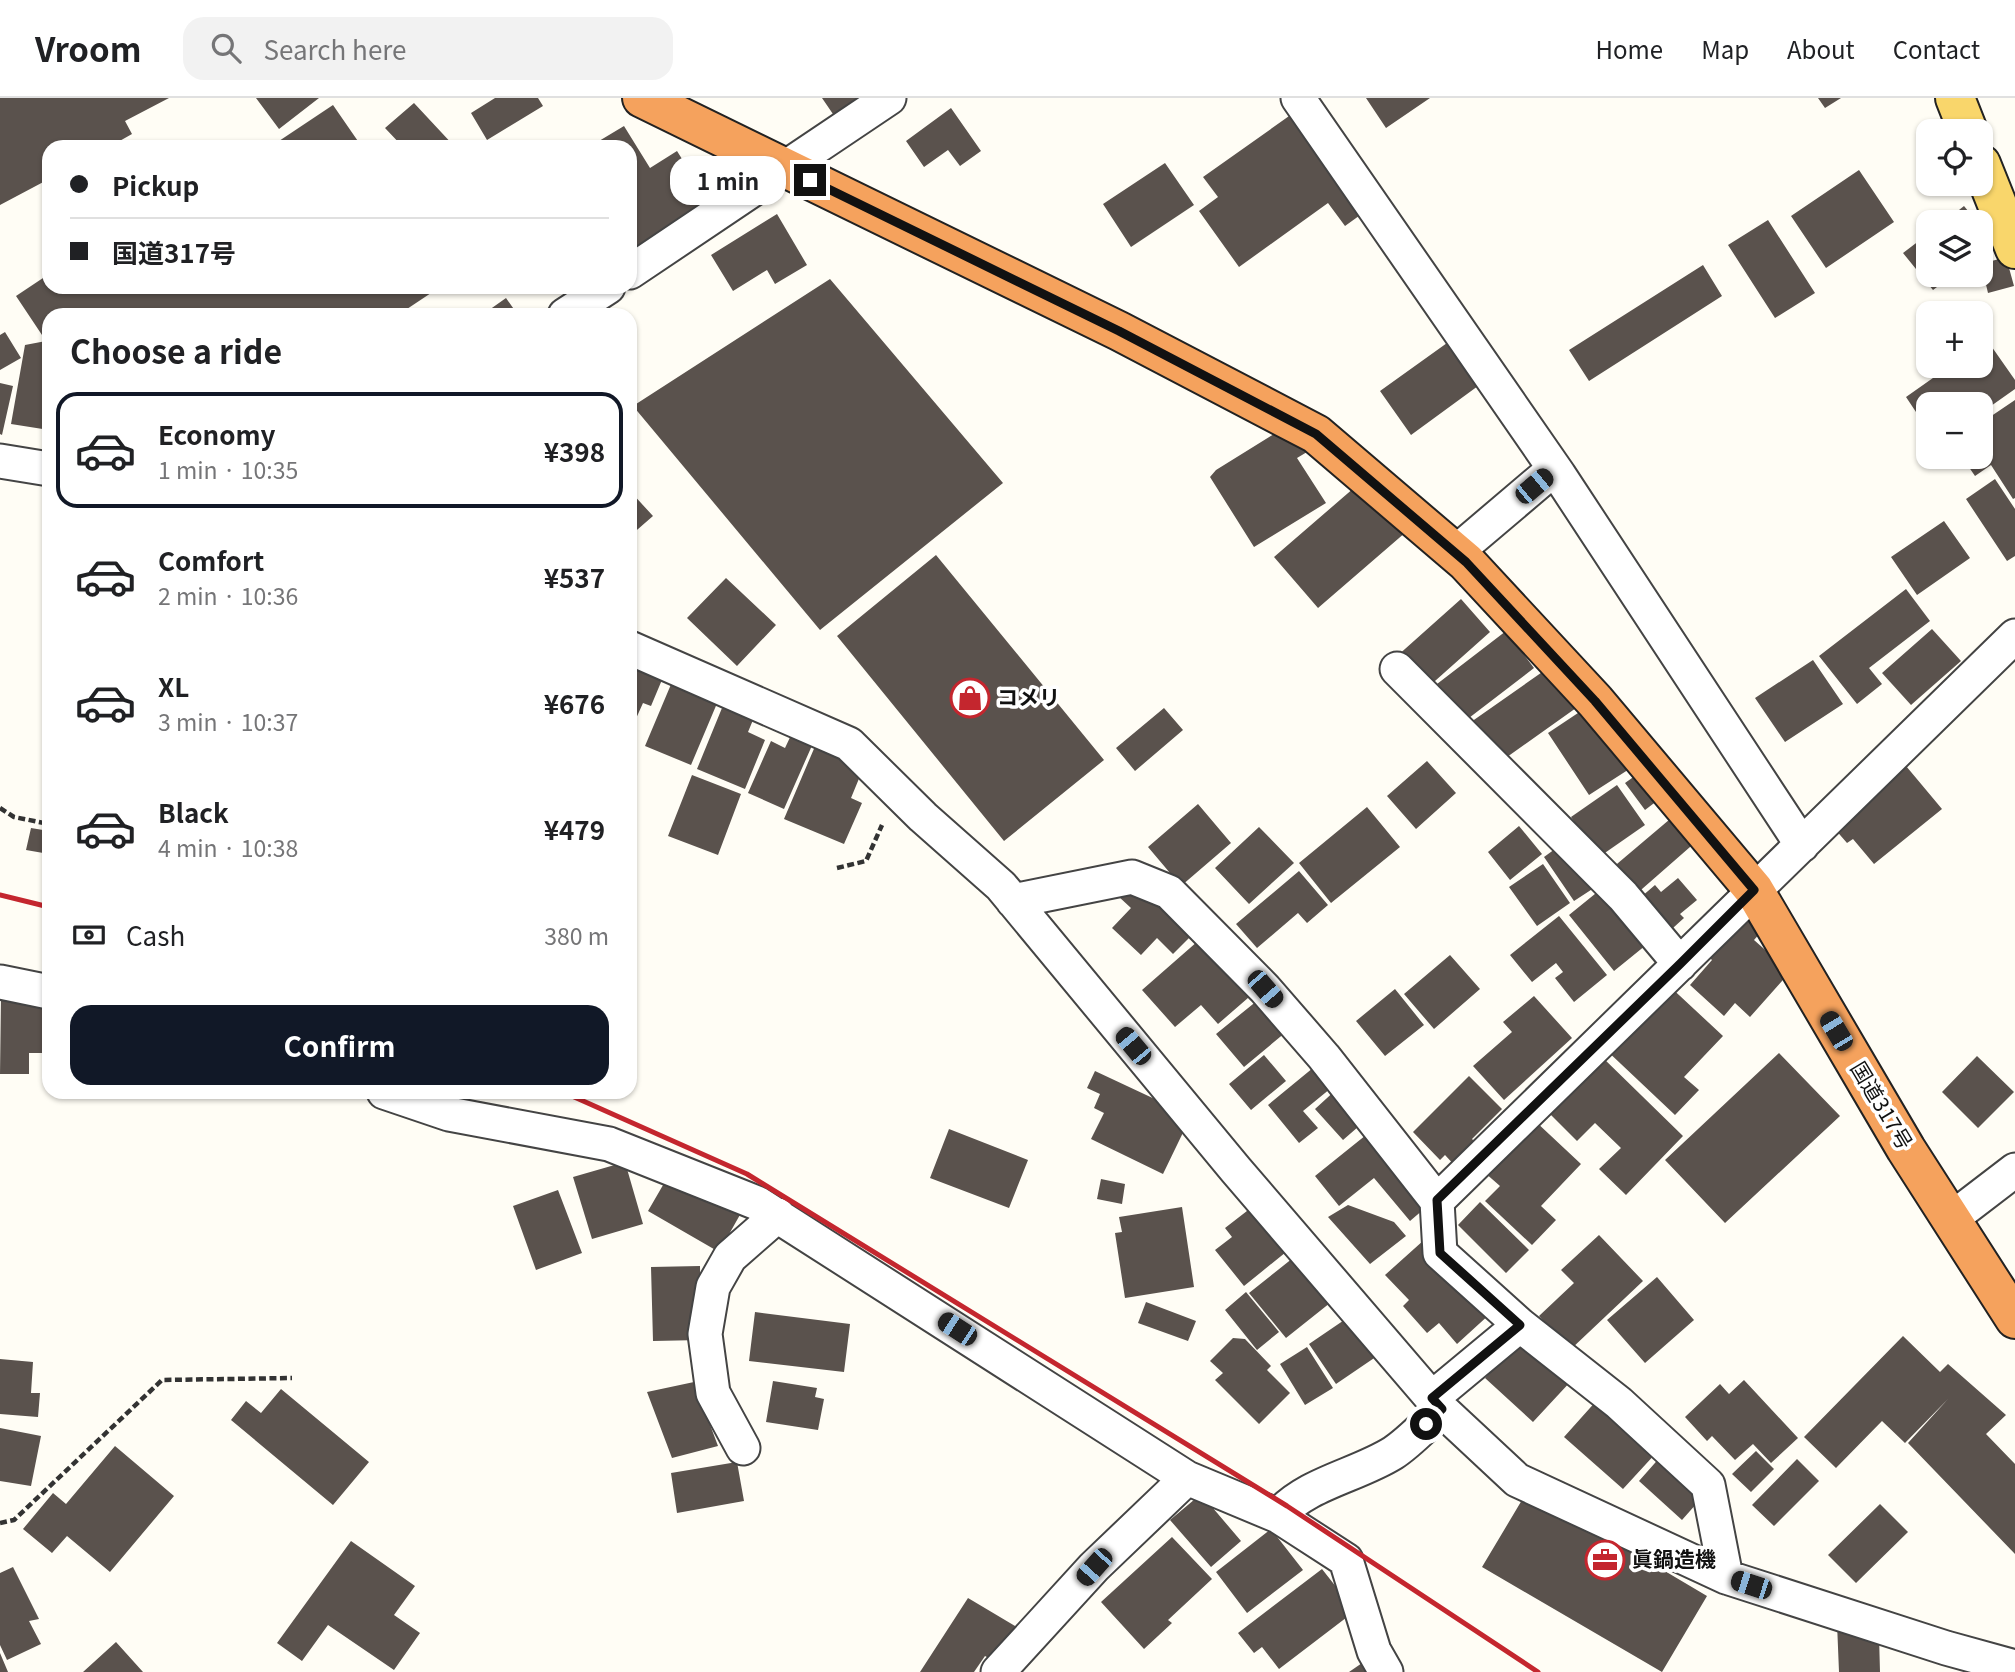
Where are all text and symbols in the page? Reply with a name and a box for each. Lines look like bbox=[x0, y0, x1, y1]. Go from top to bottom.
search box bbox=[183, 17, 673, 80]
text: Vroom bbox=[35, 24, 141, 72]
icon: search bbox=[207, 29, 245, 67]
text: Search here bbox=[263, 30, 406, 67]
text: Home bbox=[1596, 31, 1663, 66]
text: Map bbox=[1701, 31, 1749, 66]
text: About bbox=[1787, 31, 1855, 66]
text: Contact bbox=[1893, 31, 1980, 66]
map controls bbox=[1916, 119, 1993, 469]
button: locate bbox=[1916, 119, 1993, 196]
callout: 1 min bbox=[670, 155, 786, 204]
text: 1 min bbox=[697, 163, 759, 197]
route end bbox=[794, 164, 826, 196]
text: Pickup bbox=[112, 166, 199, 203]
button: layers bbox=[1916, 210, 1993, 287]
text: 国道317号 bbox=[112, 233, 236, 270]
button: + bbox=[1916, 301, 1993, 378]
text: Choose a ride bbox=[70, 327, 282, 373]
button: − bbox=[1916, 392, 1993, 469]
text: Economy bbox=[158, 415, 276, 452]
icon: car bbox=[74, 419, 137, 482]
text: ¥398 bbox=[544, 432, 605, 469]
text: 1 min · 10:35 bbox=[158, 452, 298, 486]
car bbox=[1512, 464, 1557, 508]
text: Comfort bbox=[158, 541, 264, 578]
icon: car bbox=[74, 545, 137, 608]
text: ¥537 bbox=[544, 558, 605, 595]
text: 2 min · 10:36 bbox=[158, 578, 298, 612]
text: XL bbox=[158, 667, 189, 704]
icon: car bbox=[74, 671, 137, 734]
shop icon: コメリ bbox=[949, 677, 991, 719]
place label: コメリ bbox=[997, 681, 1060, 711]
text: ¥676 bbox=[544, 684, 605, 721]
text: 3 min · 10:37 bbox=[158, 704, 298, 738]
text: Black bbox=[158, 793, 229, 830]
icon: car bbox=[74, 797, 137, 860]
text: ¥479 bbox=[544, 810, 605, 847]
text: 4 min · 10:38 bbox=[158, 830, 298, 864]
icon: cash bbox=[70, 916, 108, 954]
text: Cash bbox=[126, 916, 185, 953]
text: 380 m bbox=[544, 918, 609, 952]
car bbox=[1244, 966, 1287, 1012]
button: Confirm bbox=[70, 1005, 609, 1085]
car bbox=[1817, 1008, 1856, 1054]
car bbox=[1112, 1023, 1155, 1069]
street label: 国道317号 bbox=[1845, 1055, 1921, 1155]
car bbox=[934, 1309, 981, 1349]
route start bbox=[1410, 1408, 1442, 1440]
office icon: 眞鍋造機 bbox=[1584, 1539, 1626, 1581]
place label: 眞鍋造機 bbox=[1632, 1543, 1716, 1573]
car bbox=[1073, 1544, 1116, 1590]
car bbox=[1728, 1569, 1775, 1601]

